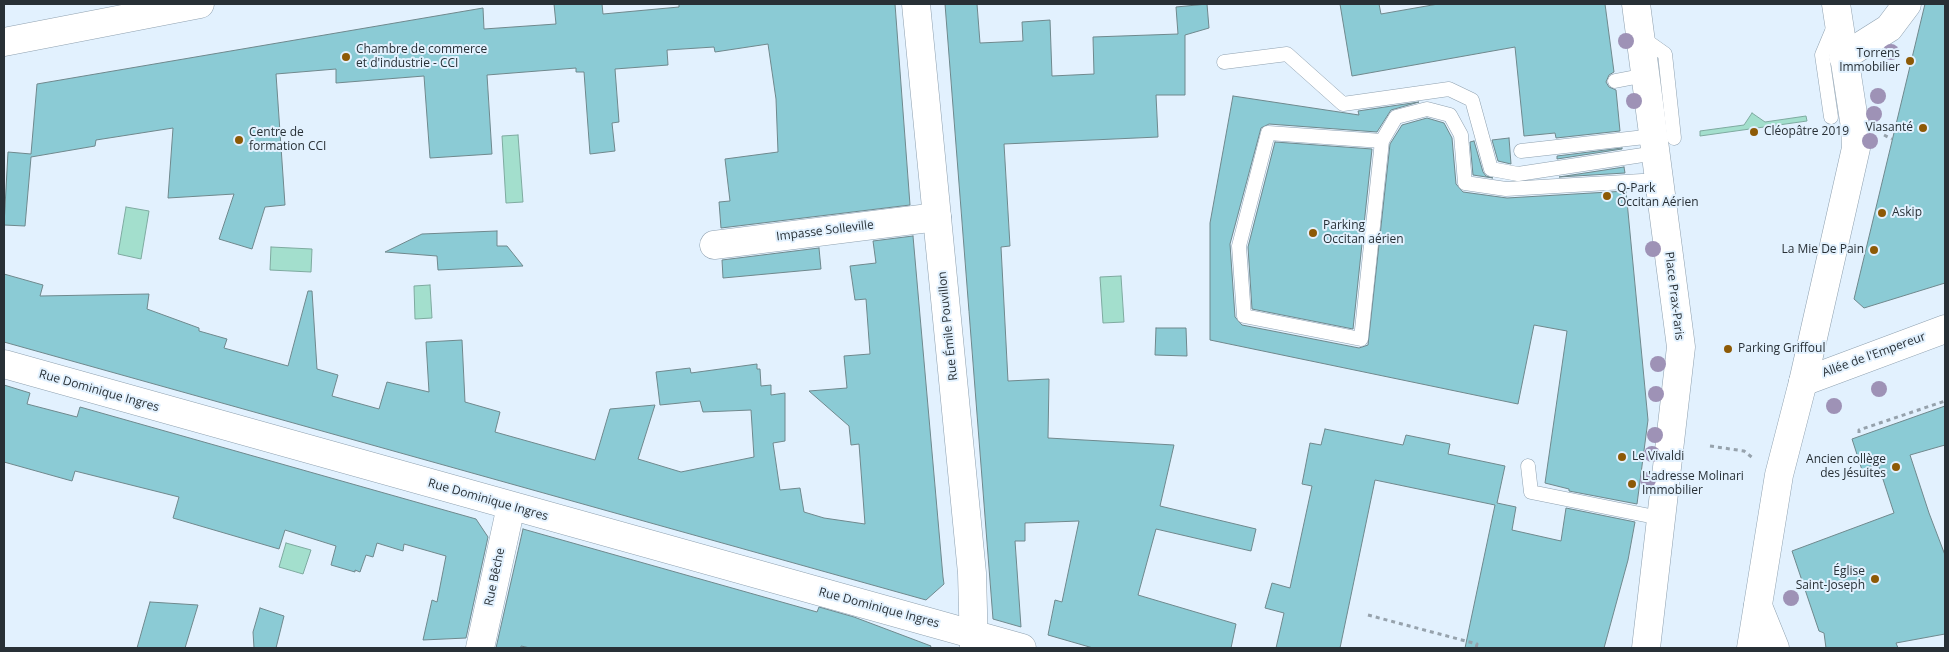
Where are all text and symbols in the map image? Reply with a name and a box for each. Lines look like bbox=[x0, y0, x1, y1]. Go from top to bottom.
place label: Chambre de commerce et d'industrie - CCI bbox=[356, 43, 487, 71]
place label: Torrens Immobilier bbox=[1839, 47, 1900, 75]
marker: Chambre de commerce et d'industrie - CCI bbox=[340, 51, 352, 63]
marker: Torrens Immobilier bbox=[1904, 55, 1916, 67]
place label: Viasanté bbox=[1865, 121, 1913, 135]
marker: Viasanté bbox=[1917, 122, 1929, 134]
place label: Cléopâtre 2019 bbox=[1764, 125, 1849, 139]
place label: Centre de formation CCI bbox=[249, 126, 326, 154]
marker: Cléopâtre 2019 bbox=[1748, 126, 1760, 138]
marker: Centre de formation CCI bbox=[233, 134, 245, 146]
place label: Q-Park Occitan Aérien bbox=[1617, 182, 1699, 210]
marker: Q-Park Occitan Aérien bbox=[1601, 190, 1613, 202]
place label: Askip bbox=[1892, 206, 1922, 220]
marker: Askip bbox=[1876, 207, 1888, 219]
street label: Impasse Solleville bbox=[775, 218, 875, 244]
place label: Parking Occitan aérien bbox=[1323, 219, 1404, 247]
marker: Parking Occitan aérien bbox=[1307, 227, 1319, 239]
place label: La Mie De Pain bbox=[1781, 243, 1864, 257]
marker: La Mie De Pain bbox=[1868, 244, 1880, 256]
street label: Place Prax-Paris bbox=[1661, 251, 1687, 341]
street label: Rue Émile Pouvillon bbox=[935, 271, 961, 381]
street label: Allée de l'Empereur bbox=[1820, 330, 1928, 380]
place label: Parking Griffoul bbox=[1738, 342, 1825, 356]
marker: Parking Griffoul bbox=[1722, 343, 1734, 355]
street label: Rue Dominique Ingres bbox=[37, 367, 161, 415]
place label: Le Vivaldi bbox=[1632, 450, 1684, 464]
marker: Le Vivaldi bbox=[1616, 451, 1628, 463]
place label: Ancien collège des Jésuites bbox=[1806, 453, 1886, 481]
marker: Ancien collège des Jésuites bbox=[1890, 461, 1902, 473]
place label: L'adresse Molinari Immobilier bbox=[1642, 470, 1744, 498]
street label: Rue Dominique Ingres bbox=[426, 476, 550, 524]
marker: L'adresse Molinari Immobilier bbox=[1626, 478, 1638, 490]
street label: Rue Bêche bbox=[482, 547, 508, 607]
place label: Église Saint-Joseph bbox=[1796, 565, 1865, 593]
marker: Église Saint-Joseph bbox=[1869, 573, 1881, 585]
street label: Rue Dominique Ingres bbox=[817, 585, 941, 631]

